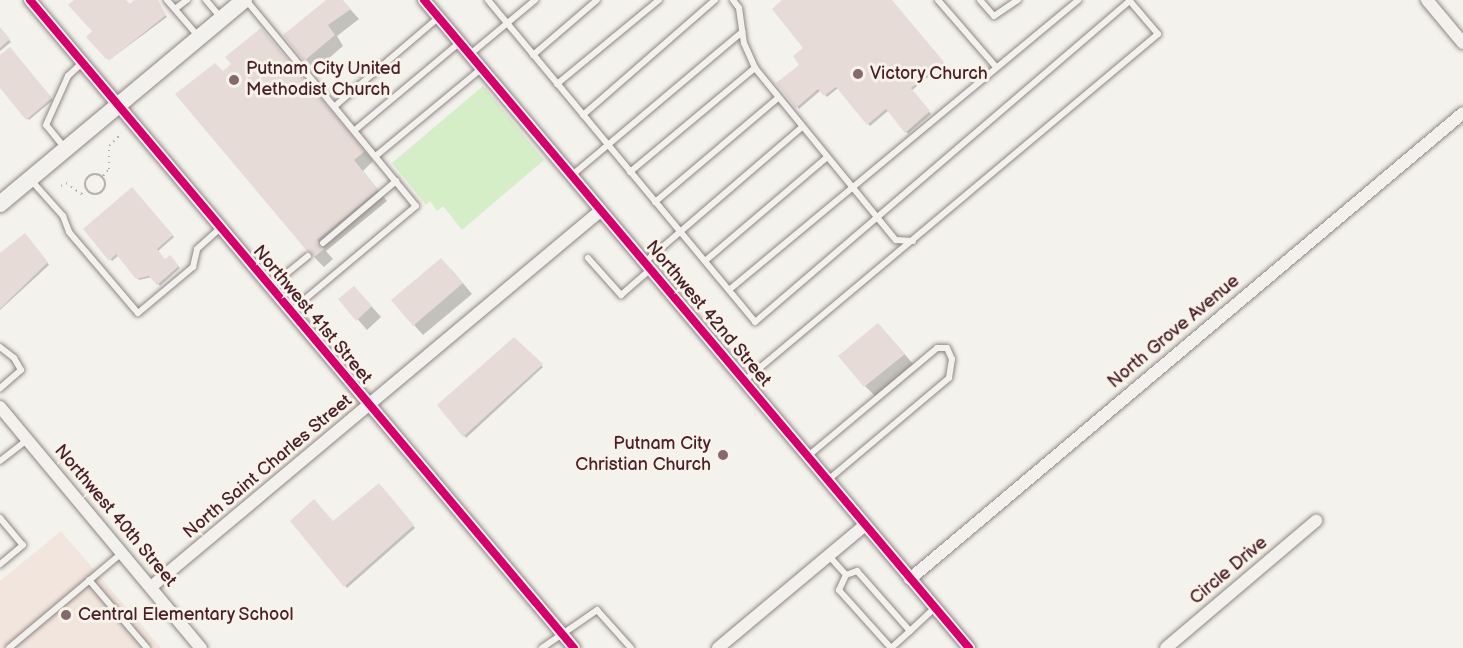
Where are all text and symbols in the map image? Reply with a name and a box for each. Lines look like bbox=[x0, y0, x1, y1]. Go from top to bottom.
place label: Putnam City United Methodist Church bbox=[246, 59, 402, 101]
place label: Victory Church bbox=[870, 63, 989, 85]
marker: Victory Church bbox=[851, 67, 865, 81]
marker: Putnam City United Methodist Church bbox=[227, 73, 241, 87]
street label: Northwest 42nd Street bbox=[641, 237, 775, 391]
street label: Northwest 41st Street bbox=[248, 241, 376, 389]
street label: North Grove Avenue bbox=[1104, 271, 1244, 393]
street label: North Saint Charles Street bbox=[179, 390, 357, 544]
place label: Putnam City Christian Church bbox=[575, 434, 711, 476]
street label: Northwest 40th Street bbox=[49, 440, 181, 592]
marker: Putnam City Christian Church bbox=[716, 448, 730, 462]
street label: Circle Drive bbox=[1186, 532, 1272, 610]
place label: Central Elementary School bbox=[78, 604, 295, 626]
marker: Central Elementary School bbox=[59, 608, 73, 622]

